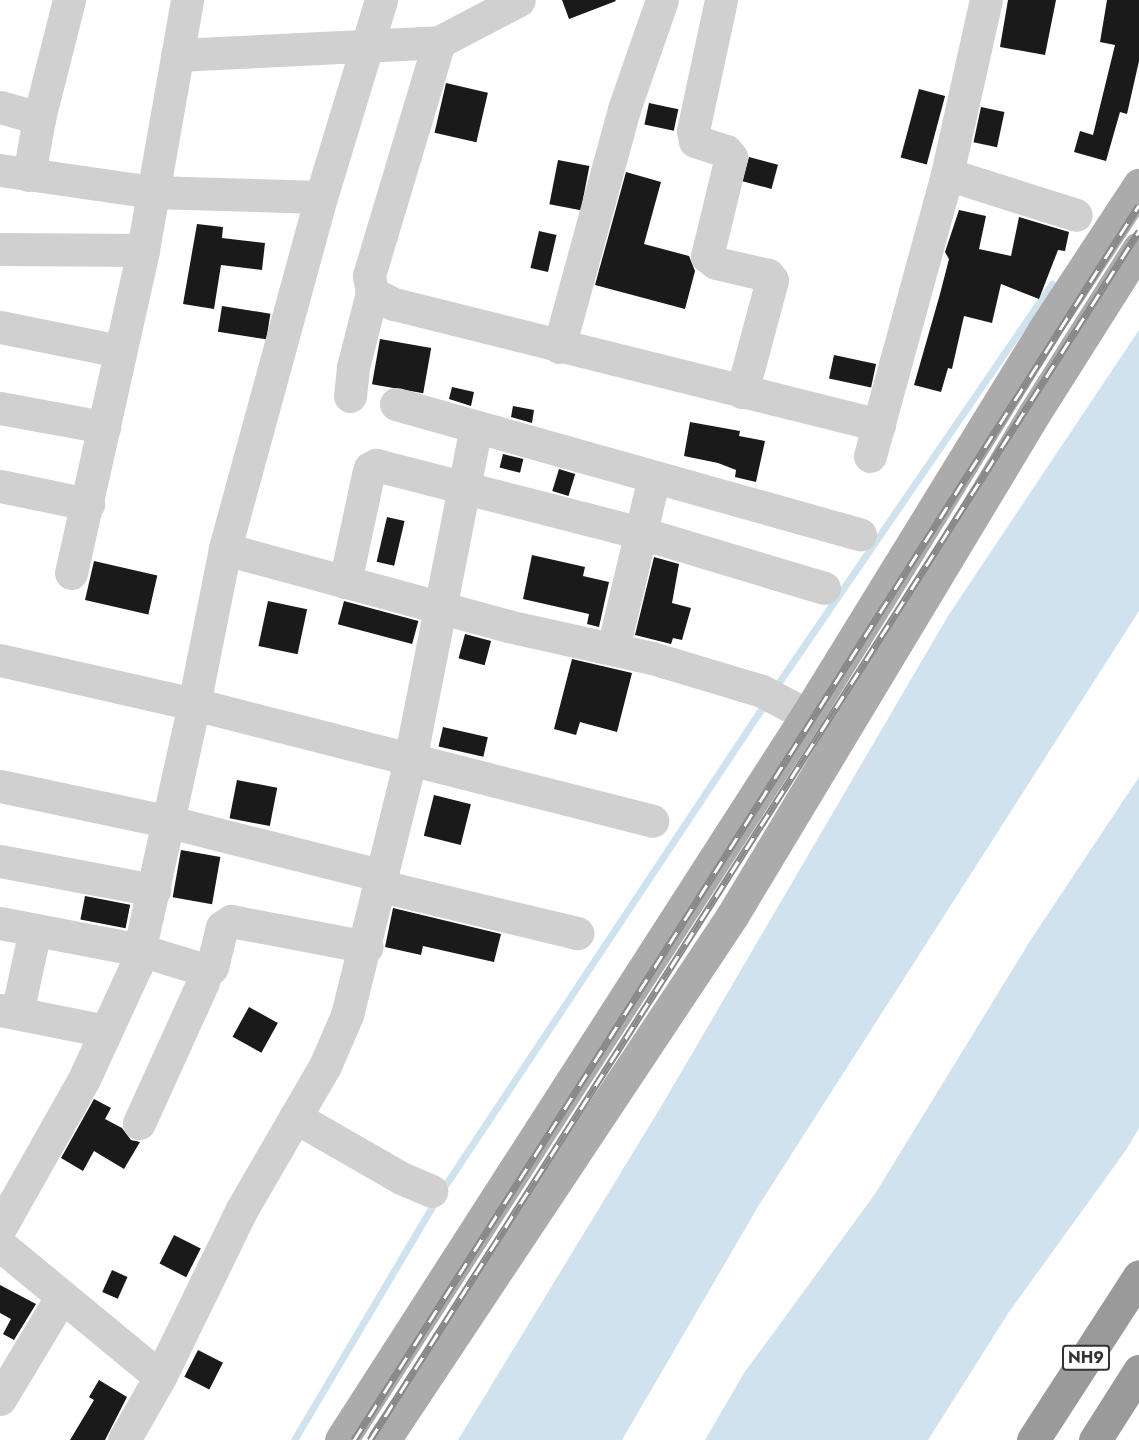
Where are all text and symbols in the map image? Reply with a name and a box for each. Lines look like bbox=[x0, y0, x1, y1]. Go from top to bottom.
road number: NH9 bbox=[1062, 1345, 1110, 1371]

